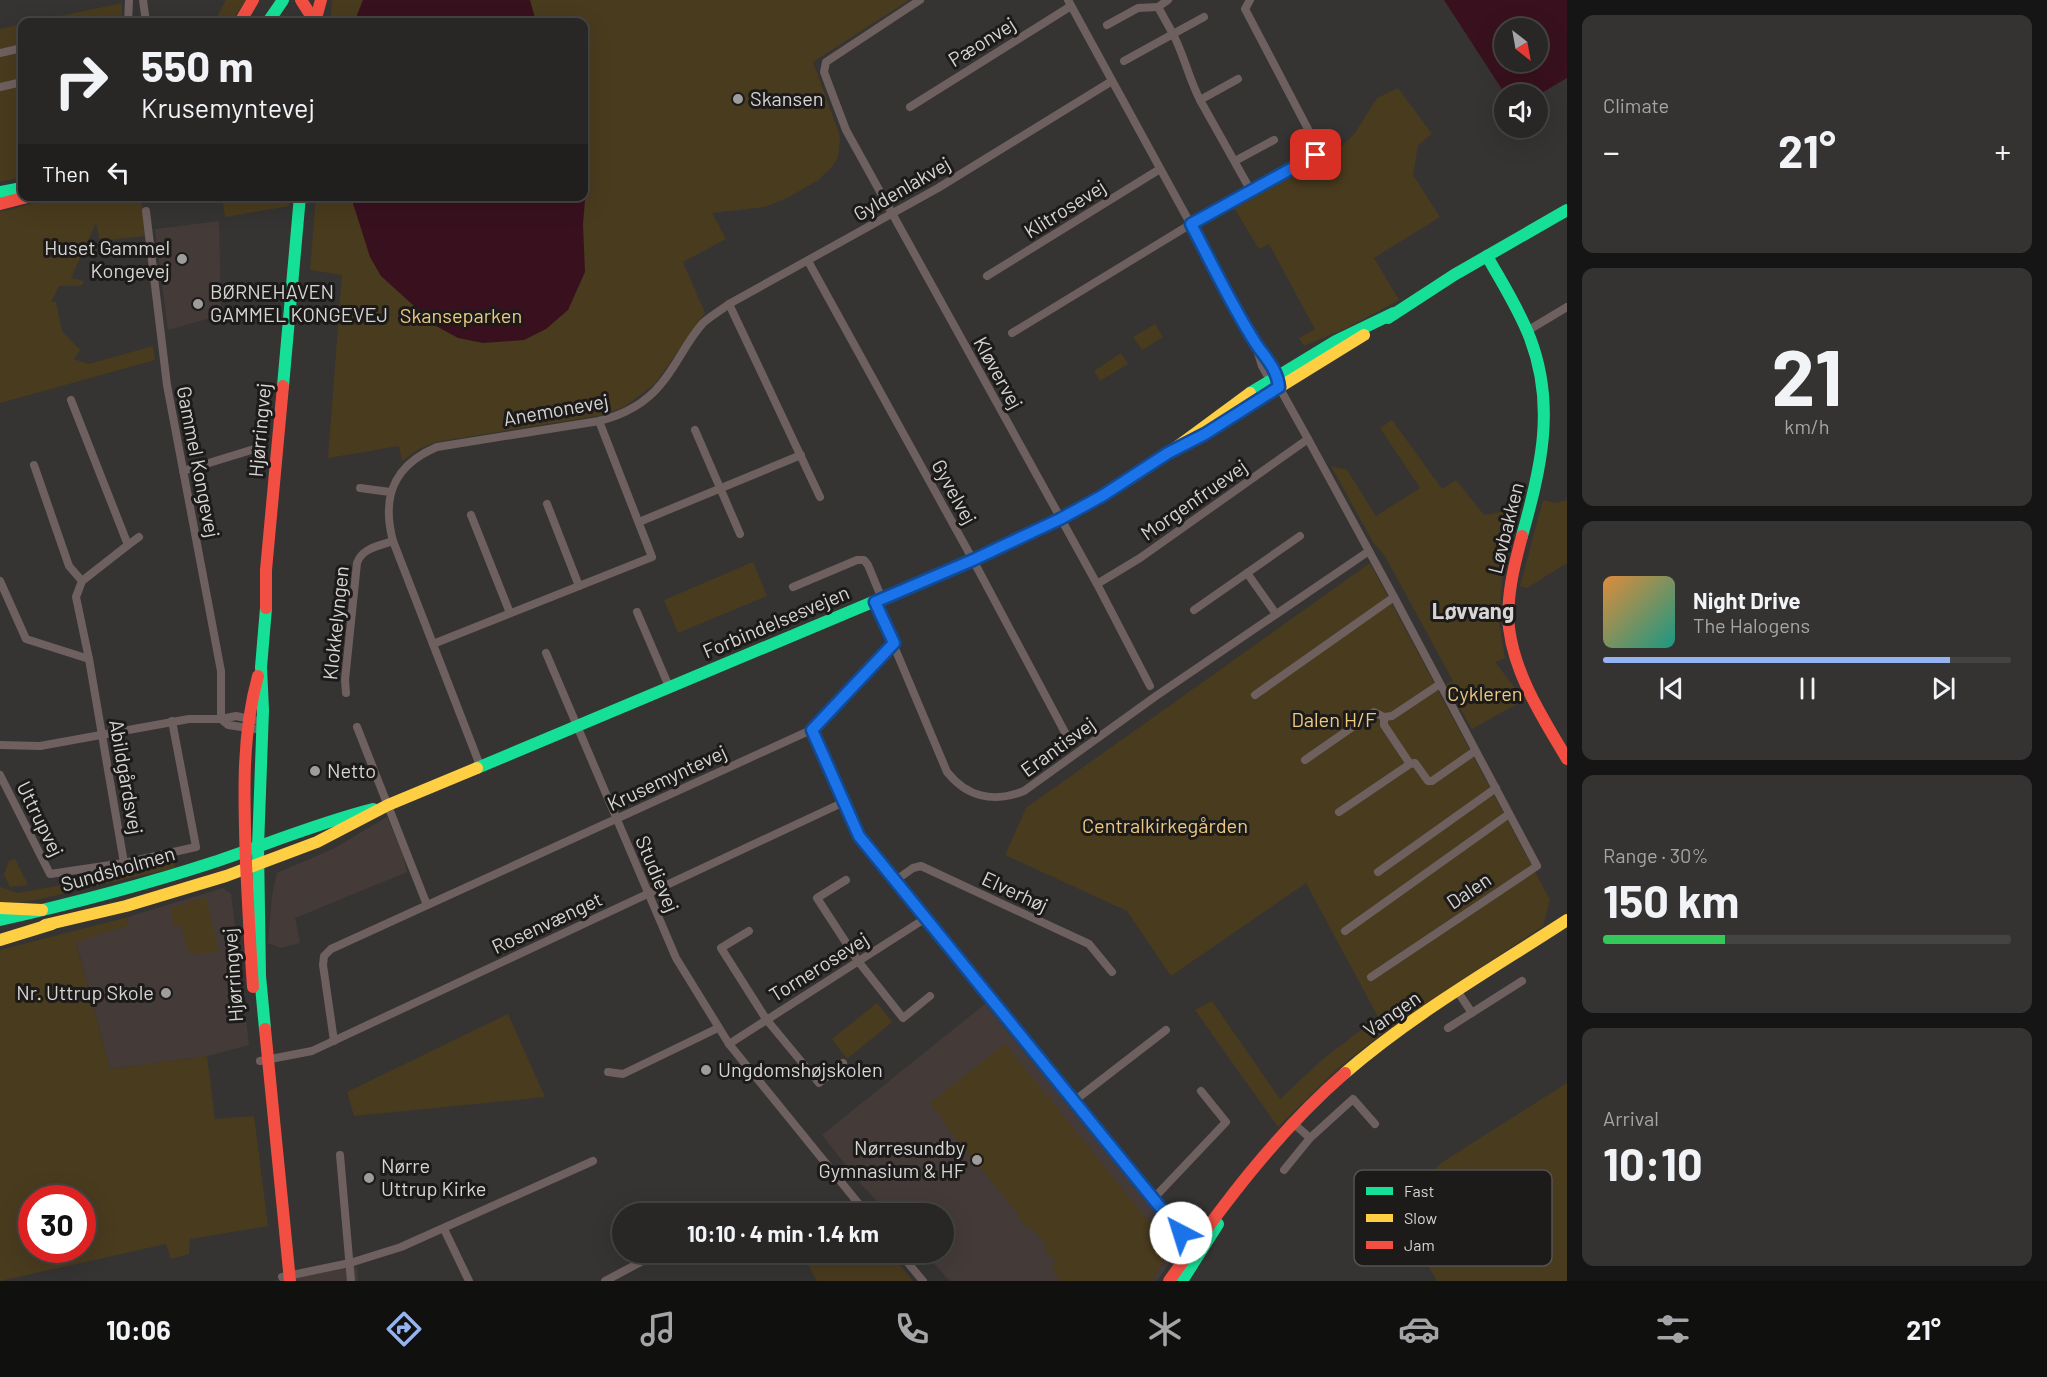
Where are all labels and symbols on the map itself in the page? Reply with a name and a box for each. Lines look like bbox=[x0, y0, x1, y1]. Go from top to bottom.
street label: Pæonvej bbox=[943, 11, 1019, 71]
north arrow bbox=[1494, 18, 1548, 72]
place label: Skansen bbox=[750, 86, 824, 110]
marker: Skansen bbox=[731, 92, 745, 106]
pin bbox=[1290, 129, 1341, 180]
street label: Gyldenlakvej bbox=[849, 151, 954, 226]
street label: Klitrosevej bbox=[1019, 174, 1110, 243]
place label: Huset Gammel Kongevej bbox=[44, 235, 170, 282]
marker: Huset Gammel Kongevej bbox=[175, 252, 189, 266]
place label: BØRNEHAVEN GAMMEL KONGEVEJ bbox=[210, 279, 388, 326]
marker: BØRNEHAVEN GAMMEL KONGEVEJ bbox=[191, 297, 205, 311]
park label: Skanseparken bbox=[400, 303, 522, 327]
street label: Kløvervej bbox=[969, 332, 1029, 413]
street label: Hjørringvej bbox=[243, 382, 275, 478]
street label: Gammel Kongevej bbox=[173, 384, 225, 540]
street label: Anemonevej bbox=[501, 388, 610, 430]
street label: Morgenfruevej bbox=[1136, 454, 1251, 545]
street label: Gyvelvej bbox=[927, 455, 982, 528]
street label: Løvbakken bbox=[1482, 480, 1528, 576]
street label: Klokkelyngen bbox=[317, 565, 353, 681]
street label: Forbindelsesvejen bbox=[699, 579, 852, 663]
district label: Løvvang bbox=[1432, 597, 1514, 623]
park label: Cykleren bbox=[1447, 681, 1523, 705]
park label: Dalen H/F bbox=[1292, 707, 1376, 731]
street label: Erantisvej bbox=[1015, 711, 1099, 781]
street label: Abildgårdsvej bbox=[105, 717, 149, 836]
street label: Krusemyntevej bbox=[603, 739, 730, 815]
place label: Netto bbox=[327, 758, 376, 782]
marker: Netto bbox=[308, 764, 322, 778]
street label: Uttrupvej bbox=[12, 777, 69, 860]
park label: Centralkirkegården bbox=[1082, 813, 1248, 837]
street label: Studievej bbox=[631, 832, 685, 915]
street label: Sundsholmen bbox=[58, 840, 178, 896]
street label: Elverhøj bbox=[979, 865, 1052, 917]
street label: Dalen bbox=[1442, 867, 1495, 914]
street label: Rosenvænget bbox=[488, 886, 606, 958]
street label: Tornerosevej bbox=[765, 926, 872, 1006]
street label: Hjørringvej bbox=[217, 927, 247, 1023]
place label: Nr. Uttrup Skole bbox=[16, 980, 154, 1004]
street label: Vangen bbox=[1358, 985, 1425, 1041]
marker: Nr. Uttrup Skole bbox=[159, 986, 173, 1000]
place label: Ungdomshøjskolen bbox=[718, 1057, 883, 1081]
marker: Ungdomshøjskolen bbox=[699, 1063, 713, 1077]
place label: Nørresundby Gymnasium & HF bbox=[818, 1135, 965, 1182]
place label: Nørre Uttrup Kirke bbox=[381, 1153, 486, 1200]
marker: Nørresundby Gymnasium & HF bbox=[970, 1153, 984, 1167]
legend bbox=[1354, 1170, 1552, 1266]
marker: Nørre Uttrup Kirke bbox=[362, 1171, 376, 1185]
text: Fast bbox=[1404, 1181, 1434, 1200]
speed limit sign: 30 bbox=[18, 1185, 96, 1263]
position arrow bbox=[1149, 1201, 1213, 1265]
text: Slow bbox=[1404, 1208, 1437, 1227]
text: Jam bbox=[1404, 1235, 1435, 1254]

